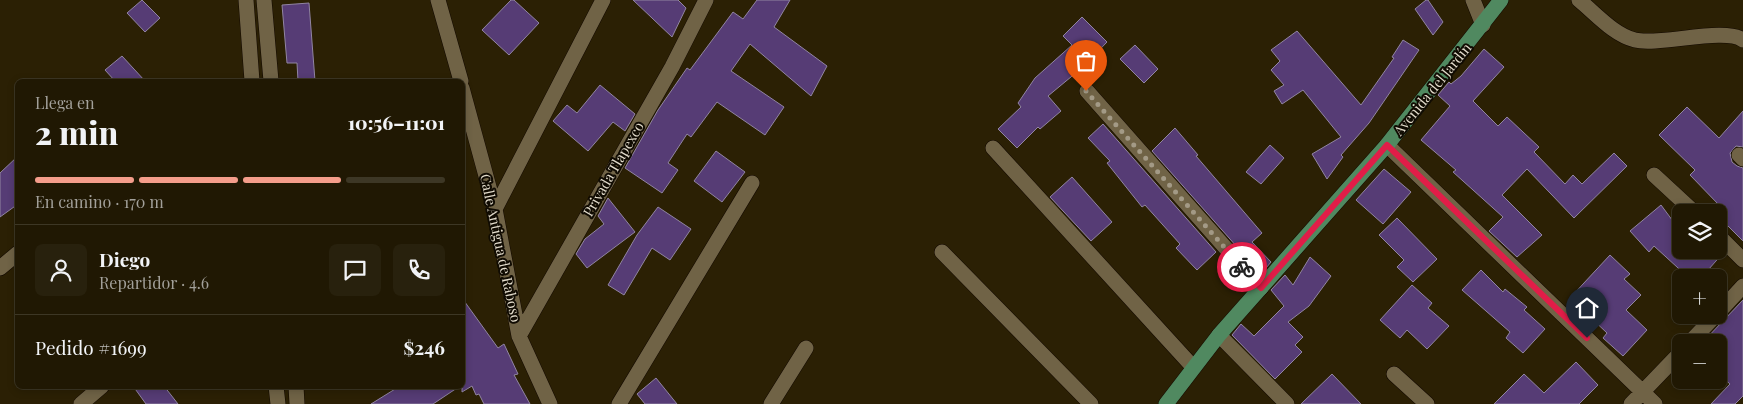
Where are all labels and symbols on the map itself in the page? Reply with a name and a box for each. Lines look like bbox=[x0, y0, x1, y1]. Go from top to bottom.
street label: Avenida del Jardín bbox=[1388, 38, 1476, 140]
pin bbox=[1065, 40, 1107, 91]
street label: Privada Tlapexco bbox=[578, 118, 648, 220]
street label: Calle Antigua de Raboso bbox=[476, 172, 526, 324]
courier bbox=[1217, 242, 1267, 292]
pin bbox=[1566, 287, 1608, 338]

